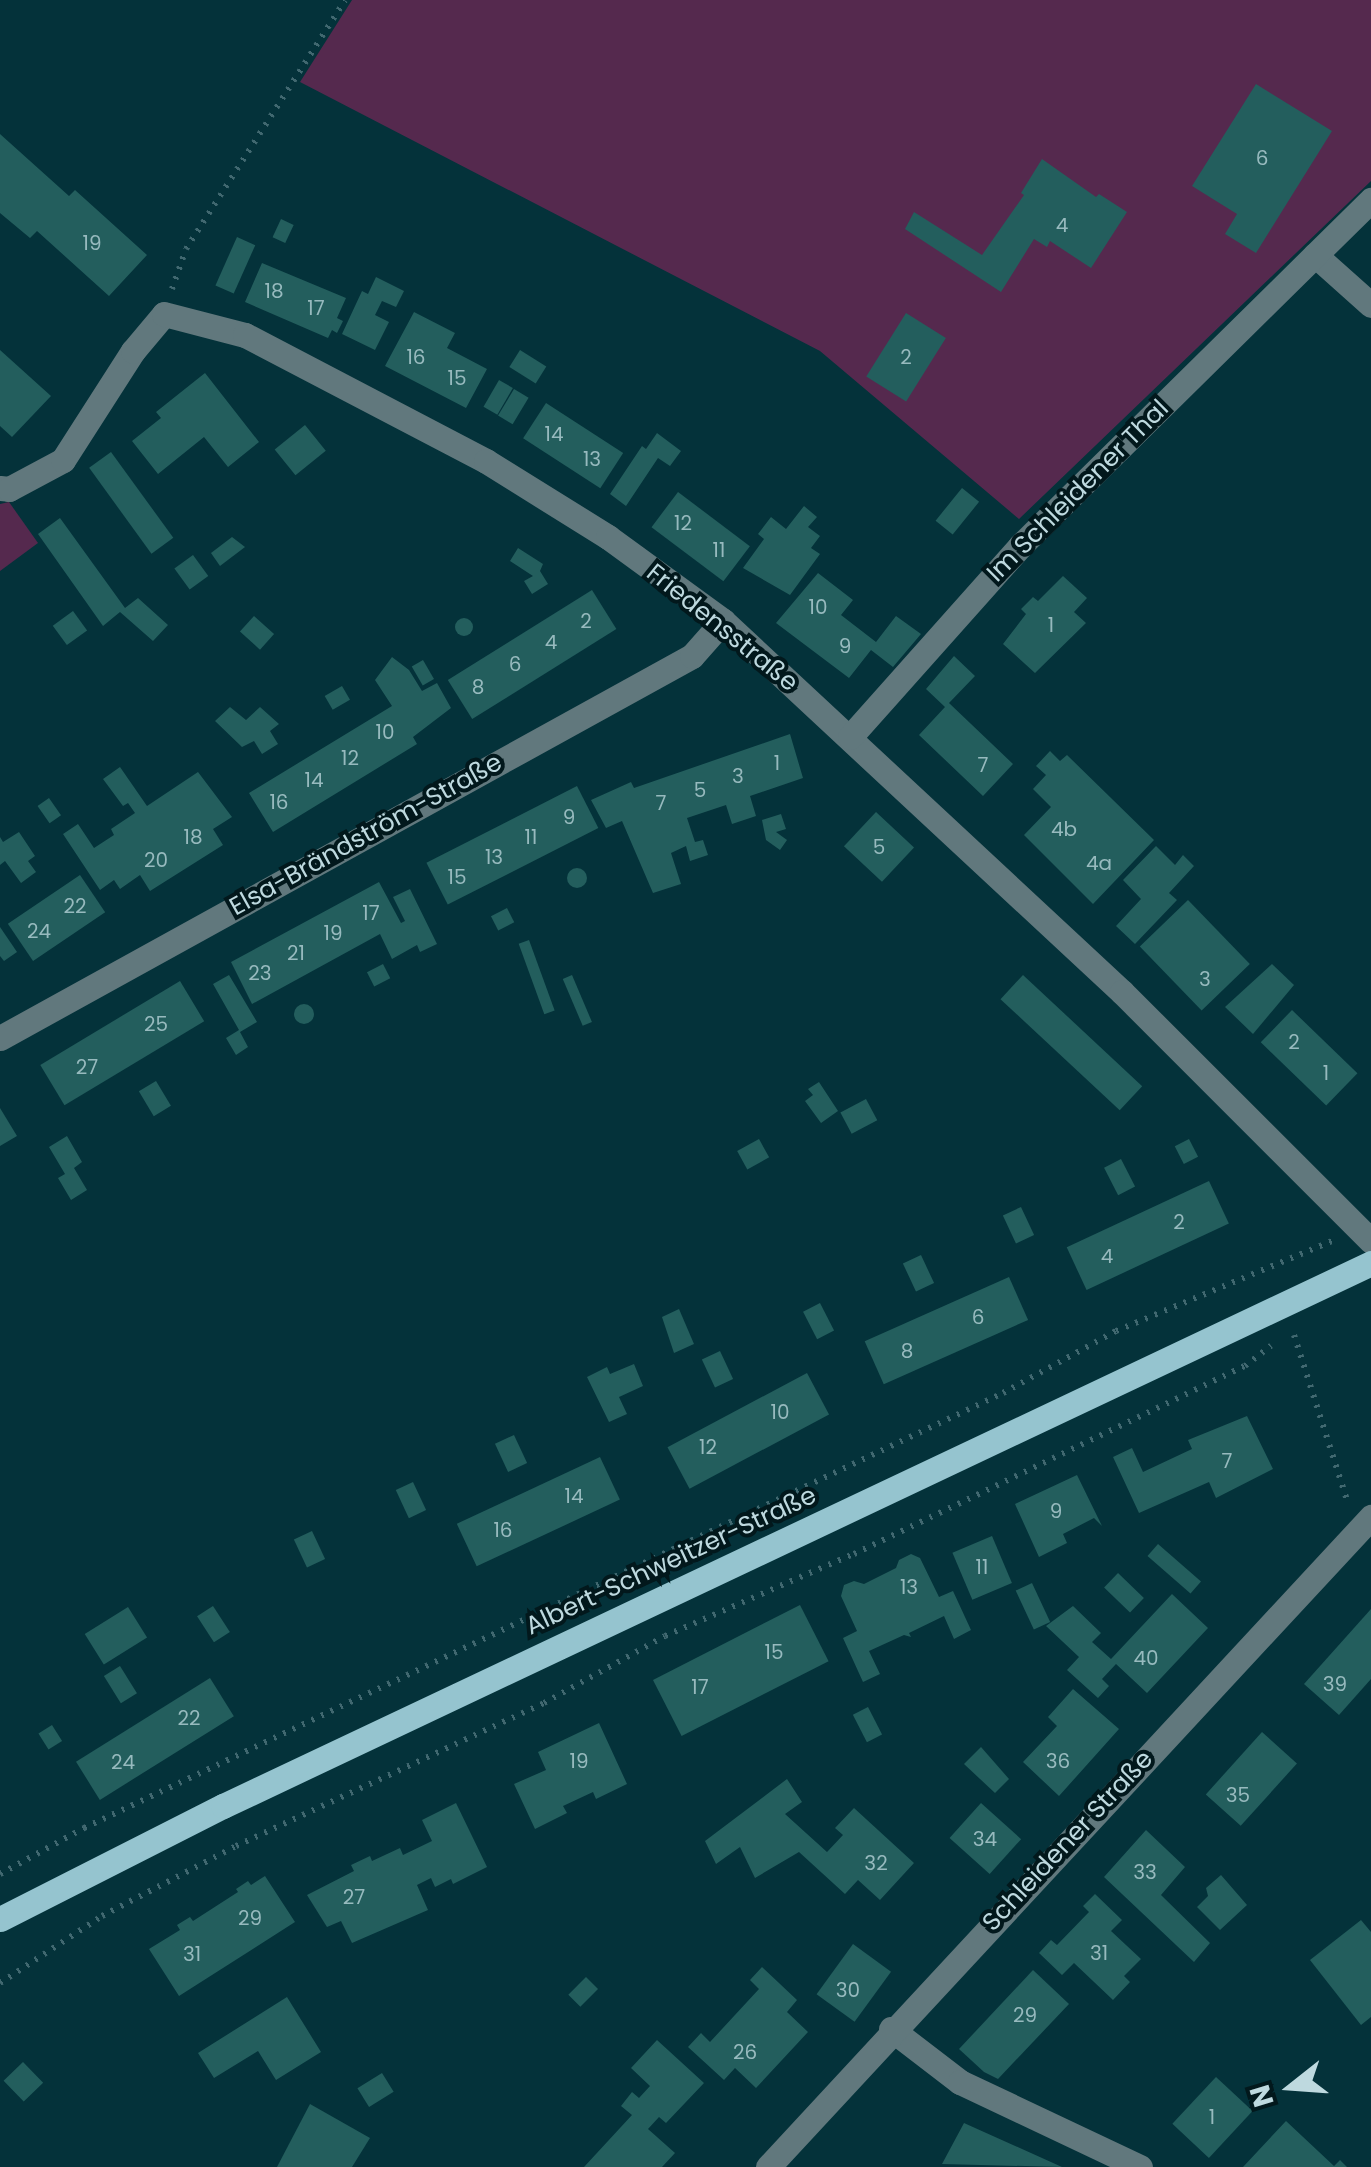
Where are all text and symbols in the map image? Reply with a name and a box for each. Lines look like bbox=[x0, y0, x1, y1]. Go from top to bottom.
house number: 6 bbox=[1256, 146, 1268, 170]
house number: 4 bbox=[1056, 213, 1068, 237]
house number: 19 bbox=[83, 231, 101, 255]
house number: 18 bbox=[264, 279, 284, 303]
house number: 17 bbox=[307, 296, 325, 320]
house number: 16 bbox=[406, 345, 426, 369]
house number: 2 bbox=[900, 345, 912, 369]
house number: 15 bbox=[448, 366, 466, 390]
street label: Im Schleidener Thal bbox=[981, 394, 1175, 588]
house number: 14 bbox=[545, 422, 563, 446]
house number: 13 bbox=[583, 447, 601, 471]
house number: 12 bbox=[674, 511, 692, 535]
house number: 11 bbox=[713, 538, 725, 562]
street label: Friedensstraße bbox=[640, 558, 804, 698]
house number: 10 bbox=[809, 595, 827, 619]
house number: 2 bbox=[580, 609, 592, 633]
house number: 1 bbox=[1048, 613, 1054, 637]
house number: 4 bbox=[545, 630, 557, 654]
house number: 9 bbox=[839, 634, 851, 658]
house number: 6 bbox=[509, 652, 521, 676]
house number: 8 bbox=[472, 675, 484, 699]
house number: 10 bbox=[376, 720, 394, 744]
house number: 12 bbox=[341, 746, 359, 770]
street label: Elsa-Brändström-Straße bbox=[225, 748, 507, 922]
house number: 1 bbox=[774, 751, 780, 775]
house number: 7 bbox=[978, 753, 988, 777]
house number: 3 bbox=[732, 764, 744, 788]
house number: 14 bbox=[305, 768, 323, 792]
house number: 5 bbox=[694, 778, 706, 802]
house number: 16 bbox=[269, 790, 289, 814]
house number: 7 bbox=[656, 791, 666, 815]
house number: 9 bbox=[563, 805, 575, 829]
house number: 4b bbox=[1051, 817, 1077, 841]
house number: 18 bbox=[183, 825, 203, 849]
house number: 11 bbox=[525, 825, 537, 849]
house number: 5 bbox=[873, 835, 885, 859]
house number: 13 bbox=[485, 845, 503, 869]
house number: 20 bbox=[144, 848, 168, 872]
house number: 4a bbox=[1086, 851, 1112, 875]
house number: 15 bbox=[448, 865, 466, 889]
house number: 22 bbox=[64, 894, 86, 918]
house number: 17 bbox=[362, 901, 380, 925]
house number: 24 bbox=[27, 919, 51, 943]
house number: 19 bbox=[324, 921, 342, 945]
house number: 21 bbox=[287, 941, 305, 965]
house number: 23 bbox=[248, 961, 272, 985]
house number: 3 bbox=[1199, 967, 1211, 991]
house number: 25 bbox=[144, 1012, 168, 1036]
house number: 2 bbox=[1288, 1030, 1300, 1054]
house number: 27 bbox=[76, 1055, 98, 1079]
house number: 1 bbox=[1323, 1061, 1329, 1085]
house number: 2 bbox=[1173, 1210, 1185, 1234]
house number: 4 bbox=[1101, 1244, 1113, 1268]
house number: 6 bbox=[972, 1305, 984, 1329]
house number: 8 bbox=[901, 1339, 913, 1363]
house number: 10 bbox=[771, 1400, 789, 1424]
house number: 12 bbox=[699, 1435, 717, 1459]
house number: 7 bbox=[1222, 1449, 1232, 1473]
street label: Albert-Schweitzer-Straße bbox=[521, 1480, 821, 1642]
house number: 14 bbox=[565, 1484, 583, 1508]
house number: 9 bbox=[1050, 1499, 1062, 1523]
house number: 16 bbox=[493, 1518, 513, 1542]
house number: 11 bbox=[976, 1555, 988, 1579]
house number: 13 bbox=[900, 1575, 918, 1599]
house number: 15 bbox=[765, 1640, 783, 1664]
house number: 40 bbox=[1133, 1646, 1159, 1670]
house number: 39 bbox=[1323, 1672, 1347, 1696]
house number: 17 bbox=[691, 1675, 709, 1699]
house number: 22 bbox=[178, 1706, 200, 1730]
street label: Schleidener Straße bbox=[977, 1744, 1159, 1938]
house number: 19 bbox=[570, 1749, 588, 1773]
house number: 36 bbox=[1046, 1749, 1070, 1773]
house number: 24 bbox=[111, 1750, 135, 1774]
house number: 35 bbox=[1226, 1783, 1250, 1807]
house number: 34 bbox=[973, 1827, 997, 1851]
house number: 32 bbox=[864, 1851, 888, 1875]
house number: 33 bbox=[1133, 1860, 1157, 1884]
house number: 27 bbox=[343, 1885, 365, 1909]
house number: 29 bbox=[238, 1906, 262, 1930]
house number: 31 bbox=[1090, 1941, 1108, 1965]
house number: 31 bbox=[183, 1942, 201, 1966]
house number: 30 bbox=[836, 1978, 860, 2002]
house number: 29 bbox=[1013, 2003, 1037, 2027]
north arrow bbox=[1241, 2037, 1341, 2137]
house number: 26 bbox=[733, 2040, 757, 2064]
text: N bbox=[1240, 2080, 1284, 2112]
house number: 1 bbox=[1209, 2105, 1215, 2129]

